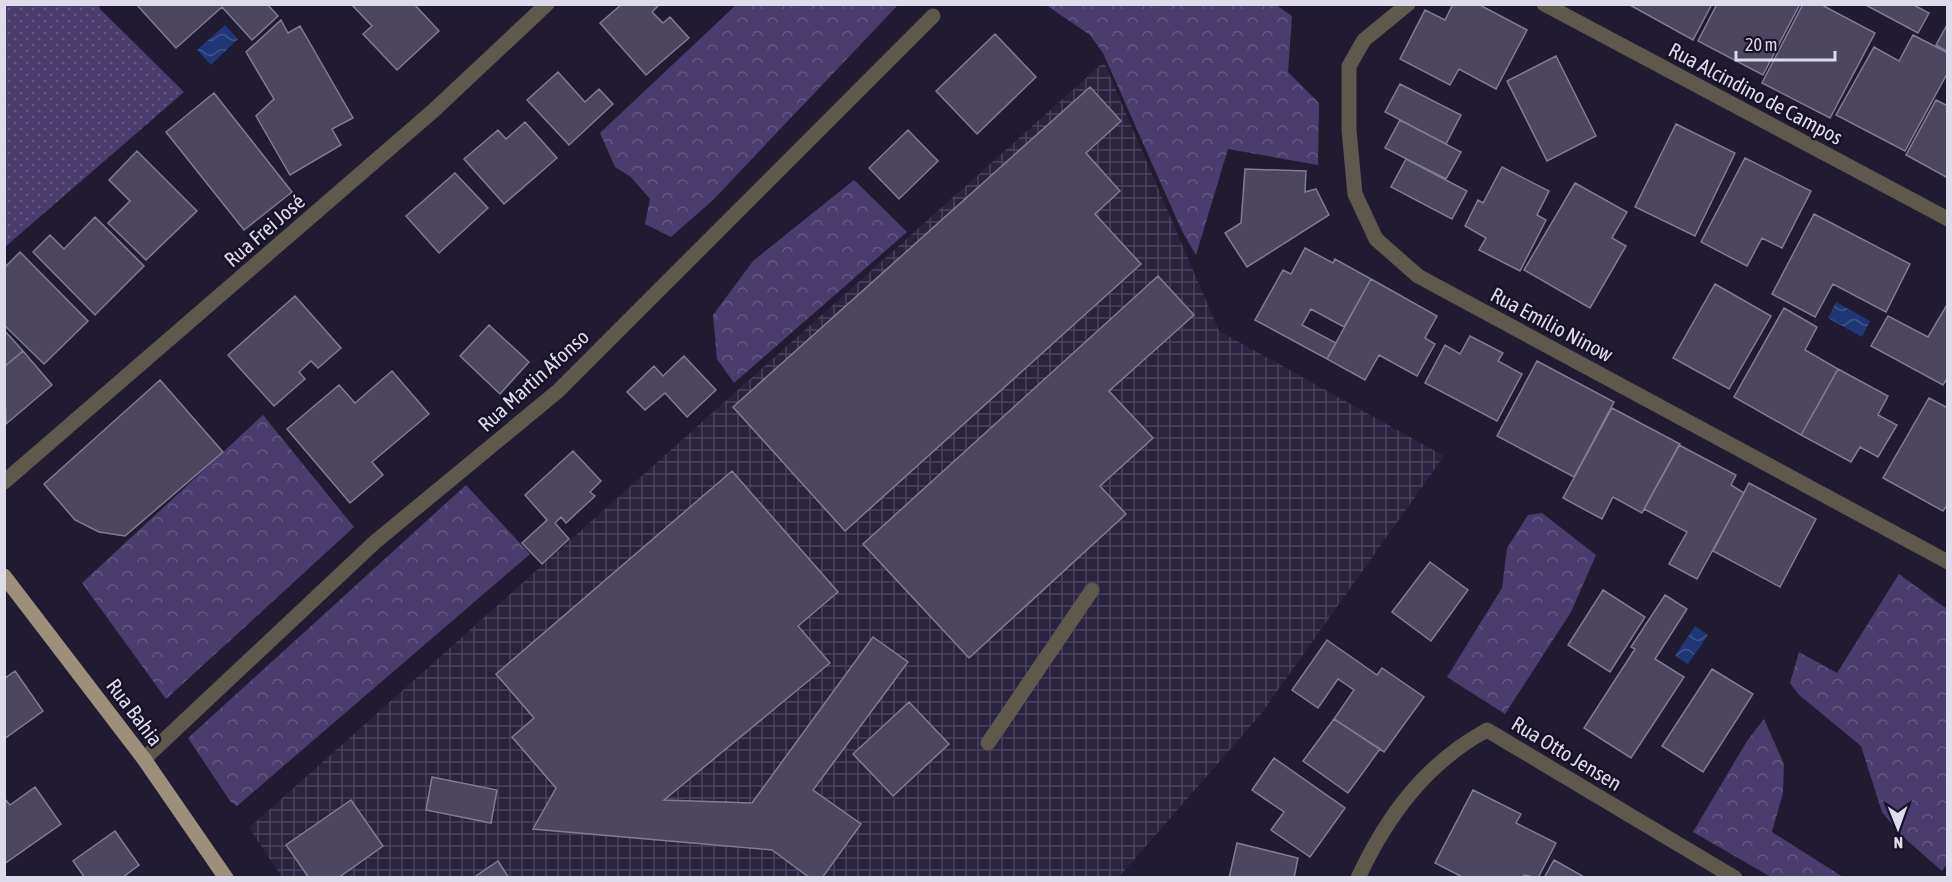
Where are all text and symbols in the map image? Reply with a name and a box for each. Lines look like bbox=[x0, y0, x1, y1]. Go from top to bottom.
scale bar bbox=[1736, 24, 1835, 62]
text: 20 m bbox=[1745, 34, 1777, 55]
street label: Rua Alcindino de Campos bbox=[1665, 37, 1847, 149]
street label: Rua Frei José bbox=[219, 189, 309, 271]
street label: Rua Emílio Ninow bbox=[1487, 282, 1618, 366]
street label: Rua Martin Afonso bbox=[473, 324, 593, 436]
street label: Rua Bahia bbox=[102, 674, 168, 750]
street label: Rua Otto Jensen bbox=[1508, 711, 1626, 795]
north arrow bbox=[1868, 798, 1928, 858]
text: N bbox=[1893, 834, 1903, 852]

